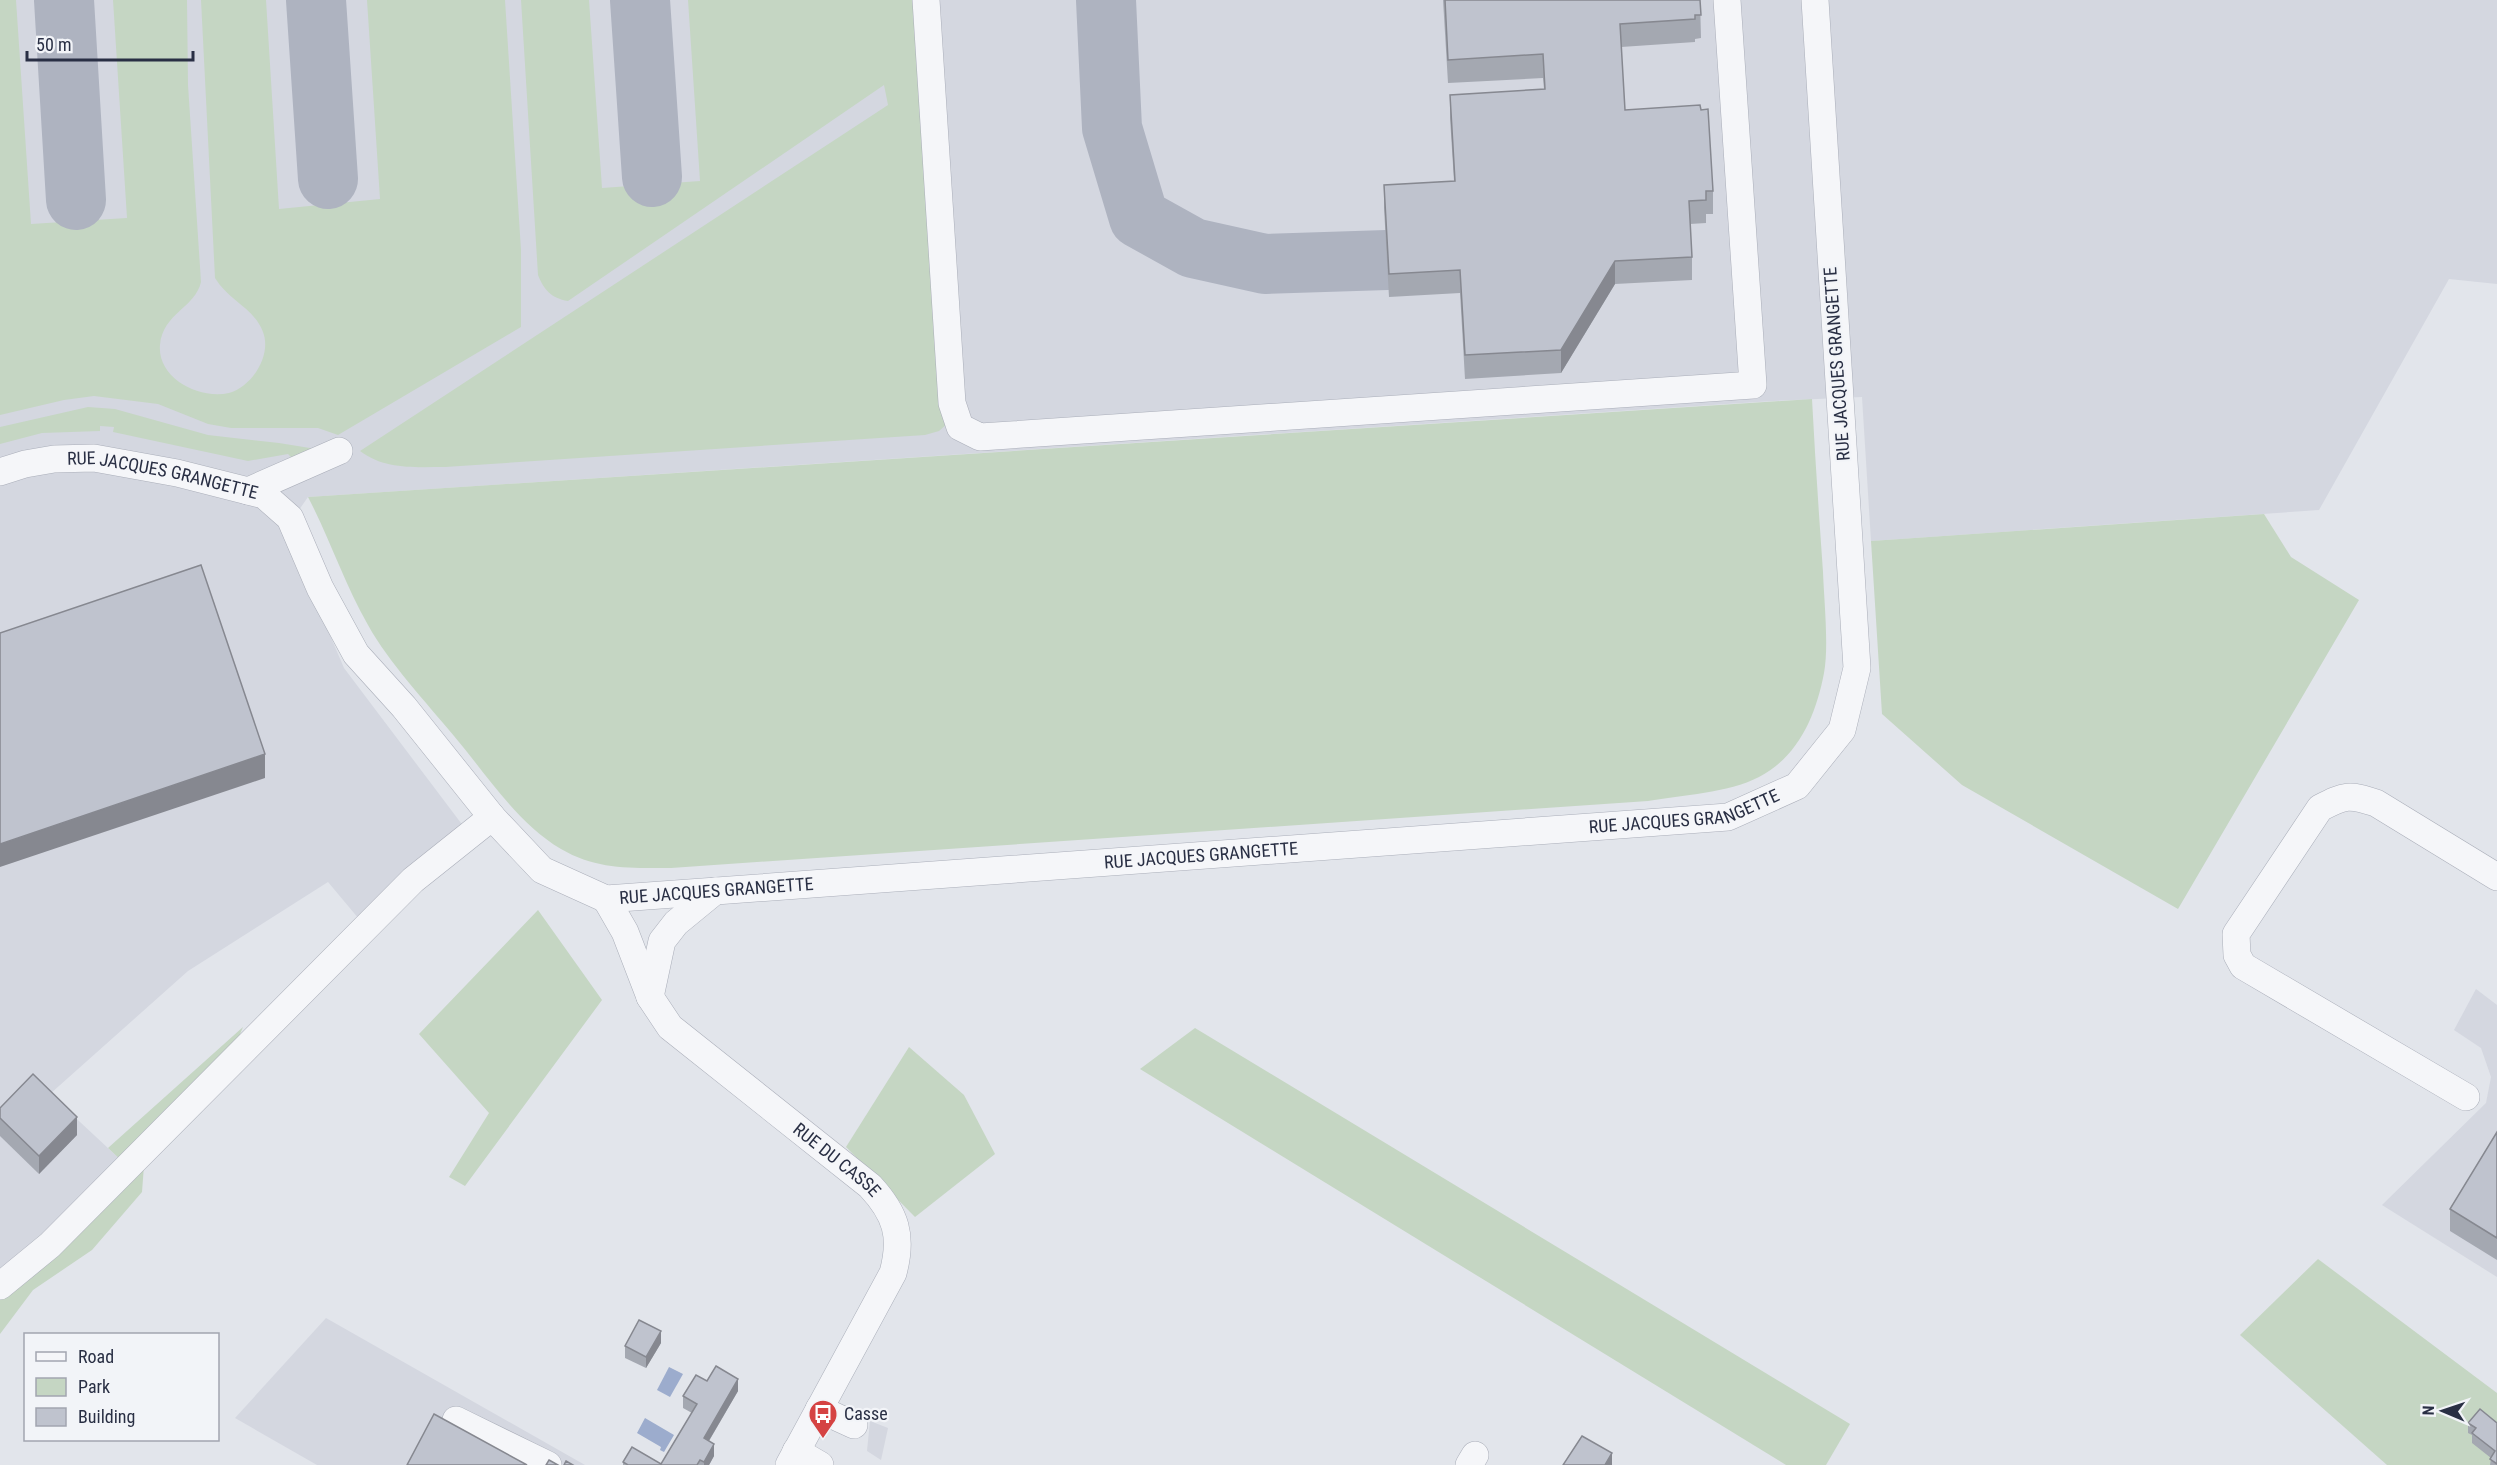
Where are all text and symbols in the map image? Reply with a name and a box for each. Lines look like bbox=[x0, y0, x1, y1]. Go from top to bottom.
scale bar bbox=[27, 24, 194, 62]
text: 50 m bbox=[36, 34, 71, 55]
street label: RUE JACQUES GRANGETTE bbox=[1819, 266, 1854, 462]
street label: RUE JACQUES GRANGETTE bbox=[67, 447, 260, 503]
street label: RUE JACQUES GRANGETTE bbox=[1588, 784, 1782, 837]
street label: RUE JACQUES GRANGETTE bbox=[1103, 837, 1299, 873]
street label: RUE JACQUES GRANGETTE bbox=[619, 873, 814, 908]
street label: RUE DU CASSE bbox=[789, 1118, 885, 1201]
legend bbox=[24, 1333, 219, 1441]
text: Road bbox=[78, 1346, 114, 1367]
text: Park bbox=[78, 1376, 110, 1397]
north arrow bbox=[2413, 1381, 2473, 1441]
bus stop icon: Casse bbox=[807, 1398, 839, 1440]
place label: Casse bbox=[844, 1403, 888, 1424]
text: N bbox=[2419, 1405, 2438, 1416]
text: Building bbox=[78, 1406, 135, 1427]

